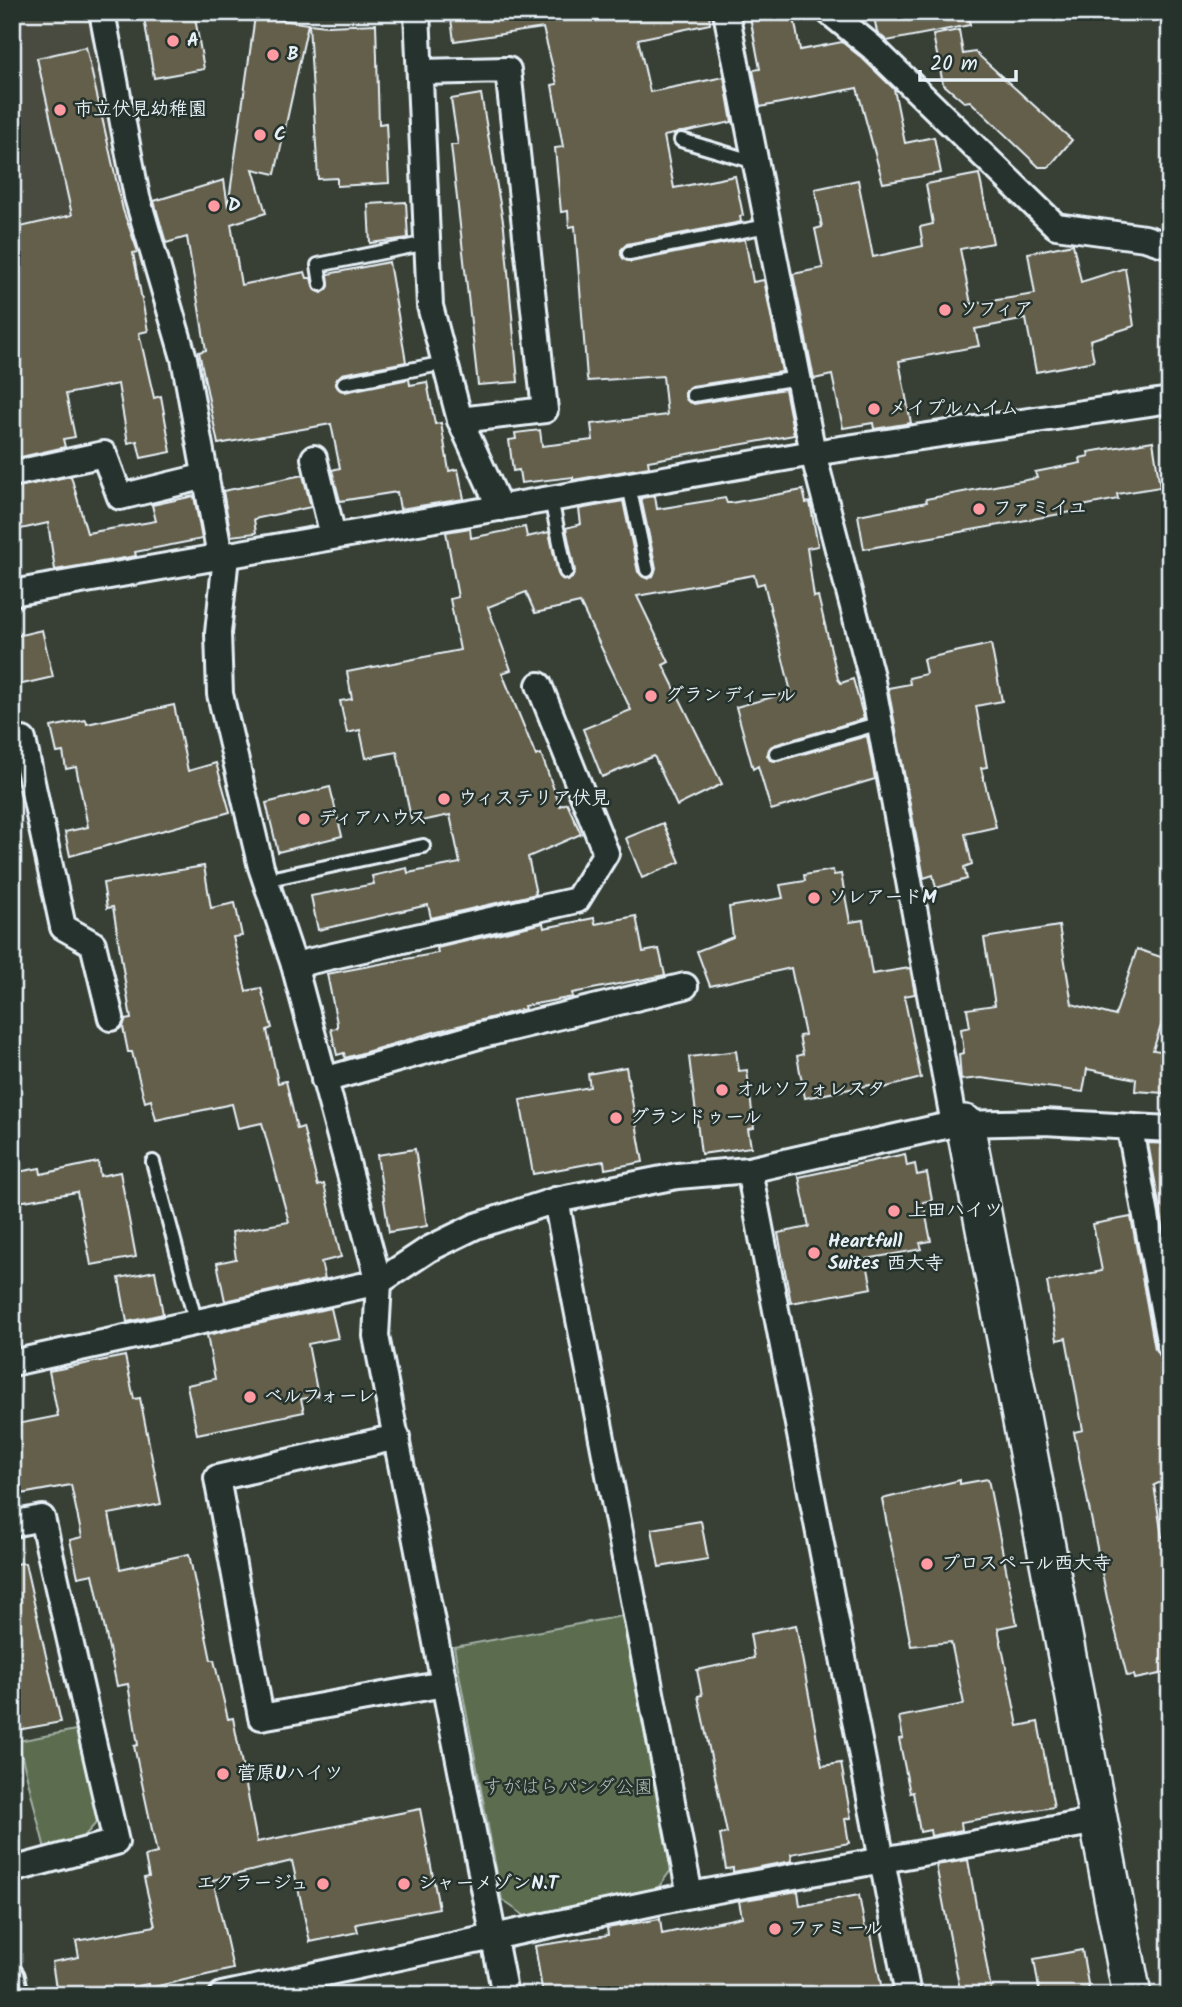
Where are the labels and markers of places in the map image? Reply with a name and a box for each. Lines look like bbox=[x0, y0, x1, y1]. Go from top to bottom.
place label: A bbox=[187, 26, 199, 56]
marker: A bbox=[165, 33, 181, 49]
place label: B bbox=[287, 40, 299, 70]
marker: B bbox=[265, 47, 281, 63]
place label: 市立伏見幼稚園 bbox=[74, 95, 207, 125]
marker: 市立伏見幼稚園 bbox=[52, 102, 68, 118]
place label: C bbox=[274, 120, 286, 150]
marker: C bbox=[252, 127, 268, 143]
place label: D bbox=[228, 191, 241, 221]
marker: D bbox=[206, 198, 222, 214]
place label: ソフィア bbox=[959, 295, 1033, 325]
marker: ソフィア bbox=[937, 302, 953, 318]
place label: メイプルハイム bbox=[888, 394, 1019, 424]
marker: メイプルハイム bbox=[866, 401, 882, 417]
place label: ファミイユ bbox=[993, 494, 1087, 524]
marker: ファミイユ bbox=[971, 501, 987, 517]
place label: グランディール bbox=[665, 681, 796, 711]
marker: グランディール bbox=[643, 688, 659, 704]
place label: ウィステリア伏見 bbox=[458, 784, 610, 814]
marker: ウィステリア伏見 bbox=[436, 791, 452, 807]
place label: ディアハウス bbox=[318, 804, 428, 834]
marker: ディアハウス bbox=[296, 811, 312, 827]
place label: ソレアードM bbox=[828, 883, 937, 913]
marker: ソレアードM bbox=[806, 890, 822, 906]
place label: オルソフォレスタ bbox=[736, 1075, 886, 1105]
marker: オルソフォレスタ bbox=[714, 1082, 730, 1098]
place label: グランドゥール bbox=[630, 1103, 762, 1133]
marker: グランドゥール bbox=[608, 1110, 624, 1126]
place label: 上田ハイツ bbox=[908, 1196, 1003, 1226]
marker: 上田ハイツ bbox=[886, 1203, 902, 1219]
place label: Heartfull Suites 西大寺 bbox=[828, 1227, 944, 1279]
marker: Heartfull Suites 西大寺 bbox=[806, 1245, 822, 1261]
place label: ベルフォーレ bbox=[264, 1382, 376, 1412]
marker: ベルフォーレ bbox=[242, 1389, 258, 1405]
place label: プロスペール西大寺 bbox=[941, 1549, 1111, 1579]
marker: プロスペール西大寺 bbox=[919, 1556, 935, 1572]
place label: 菅原Uハイツ bbox=[237, 1759, 343, 1789]
marker: 菅原Uハイツ bbox=[215, 1766, 231, 1782]
place label: エクラージュ bbox=[196, 1869, 309, 1899]
place label: シャーメゾンN.T bbox=[418, 1869, 560, 1899]
marker: エクラージュ bbox=[315, 1876, 331, 1892]
marker: シャーメゾンN.T bbox=[396, 1876, 412, 1892]
place label: ファミール bbox=[789, 1914, 883, 1944]
marker: ファミール bbox=[767, 1921, 783, 1937]

